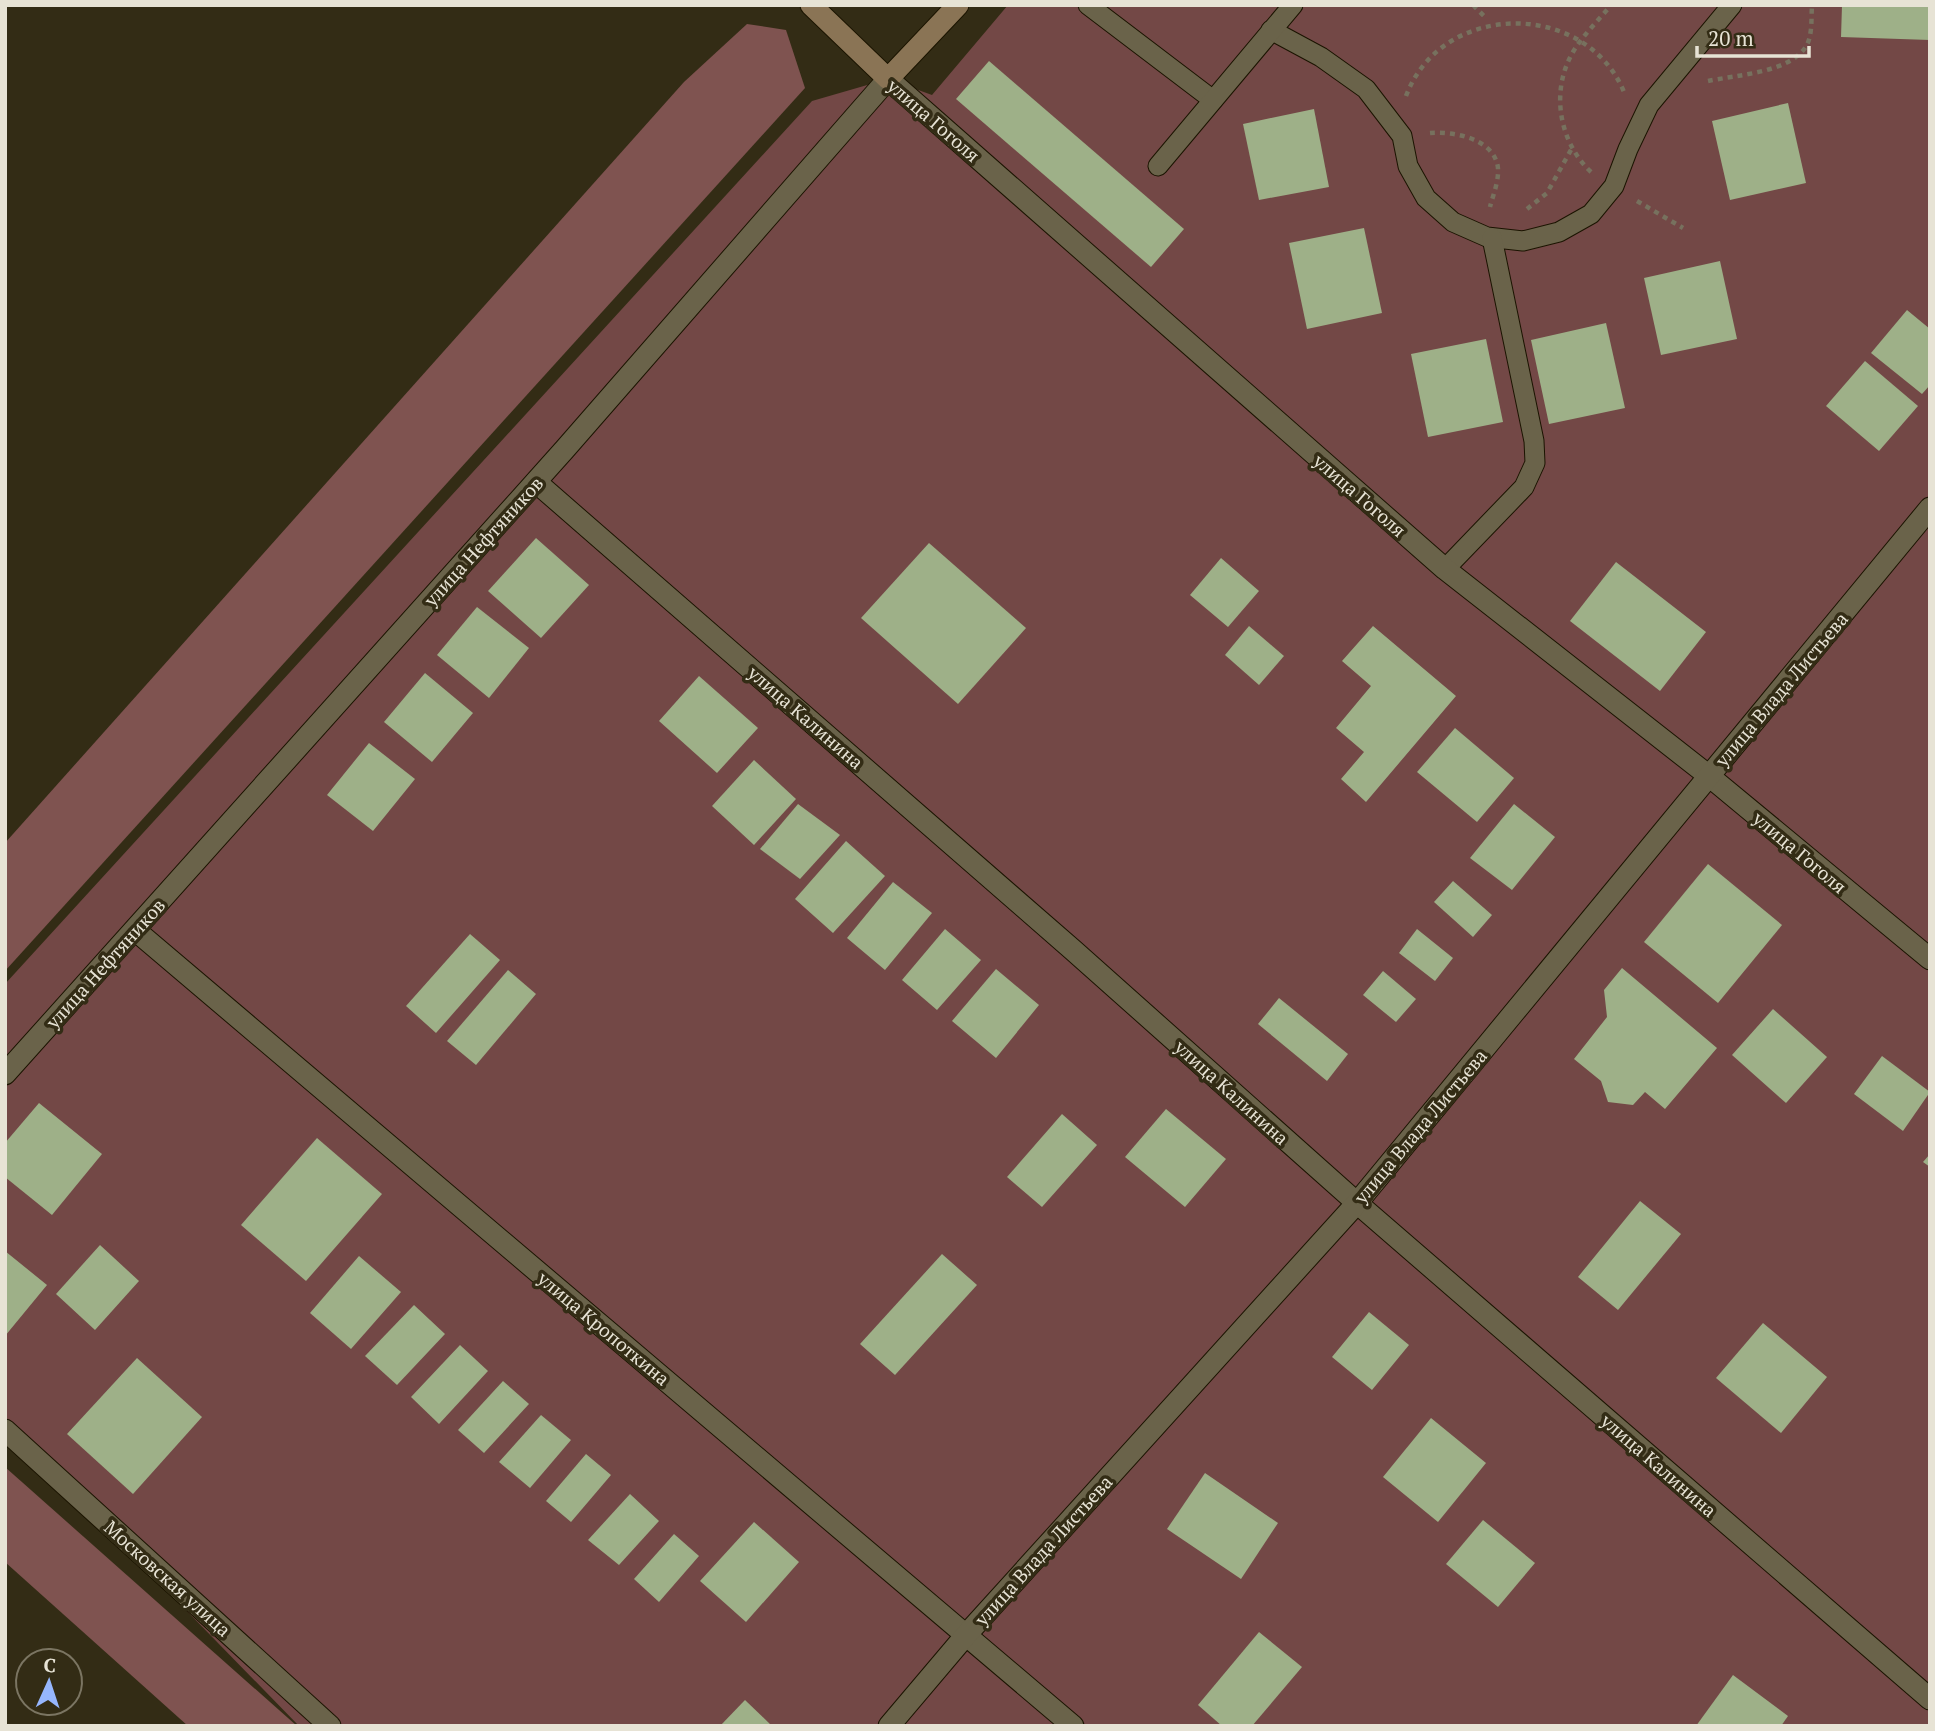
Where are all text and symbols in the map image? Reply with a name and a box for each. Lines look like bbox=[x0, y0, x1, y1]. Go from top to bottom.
scale bar bbox=[1697, 14, 1809, 58]
text: 20 m bbox=[1708, 24, 1754, 52]
street label: улица Гоголя bbox=[882, 72, 986, 167]
street label: улица Гоголя bbox=[1308, 447, 1412, 542]
street label: улица Нефтяников bbox=[417, 471, 548, 612]
street label: улица Влада Листьева bbox=[1708, 606, 1853, 772]
street label: улица Калинина bbox=[742, 659, 869, 774]
street label: улица Гоголя bbox=[1747, 805, 1852, 898]
street label: улица Нефтяников bbox=[39, 893, 170, 1034]
street label: улица Калинина bbox=[1169, 1033, 1295, 1150]
street label: улица Влада Листьева bbox=[1347, 1043, 1492, 1209]
street label: улица Кропоткина bbox=[532, 1265, 675, 1391]
street label: улица Калинина bbox=[1595, 1407, 1722, 1522]
street label: улица Влада Листьева bbox=[968, 1469, 1118, 1631]
street label: Московская улица bbox=[99, 1514, 237, 1642]
north arrow bbox=[14, 1647, 84, 1717]
text: С bbox=[43, 1652, 57, 1677]

